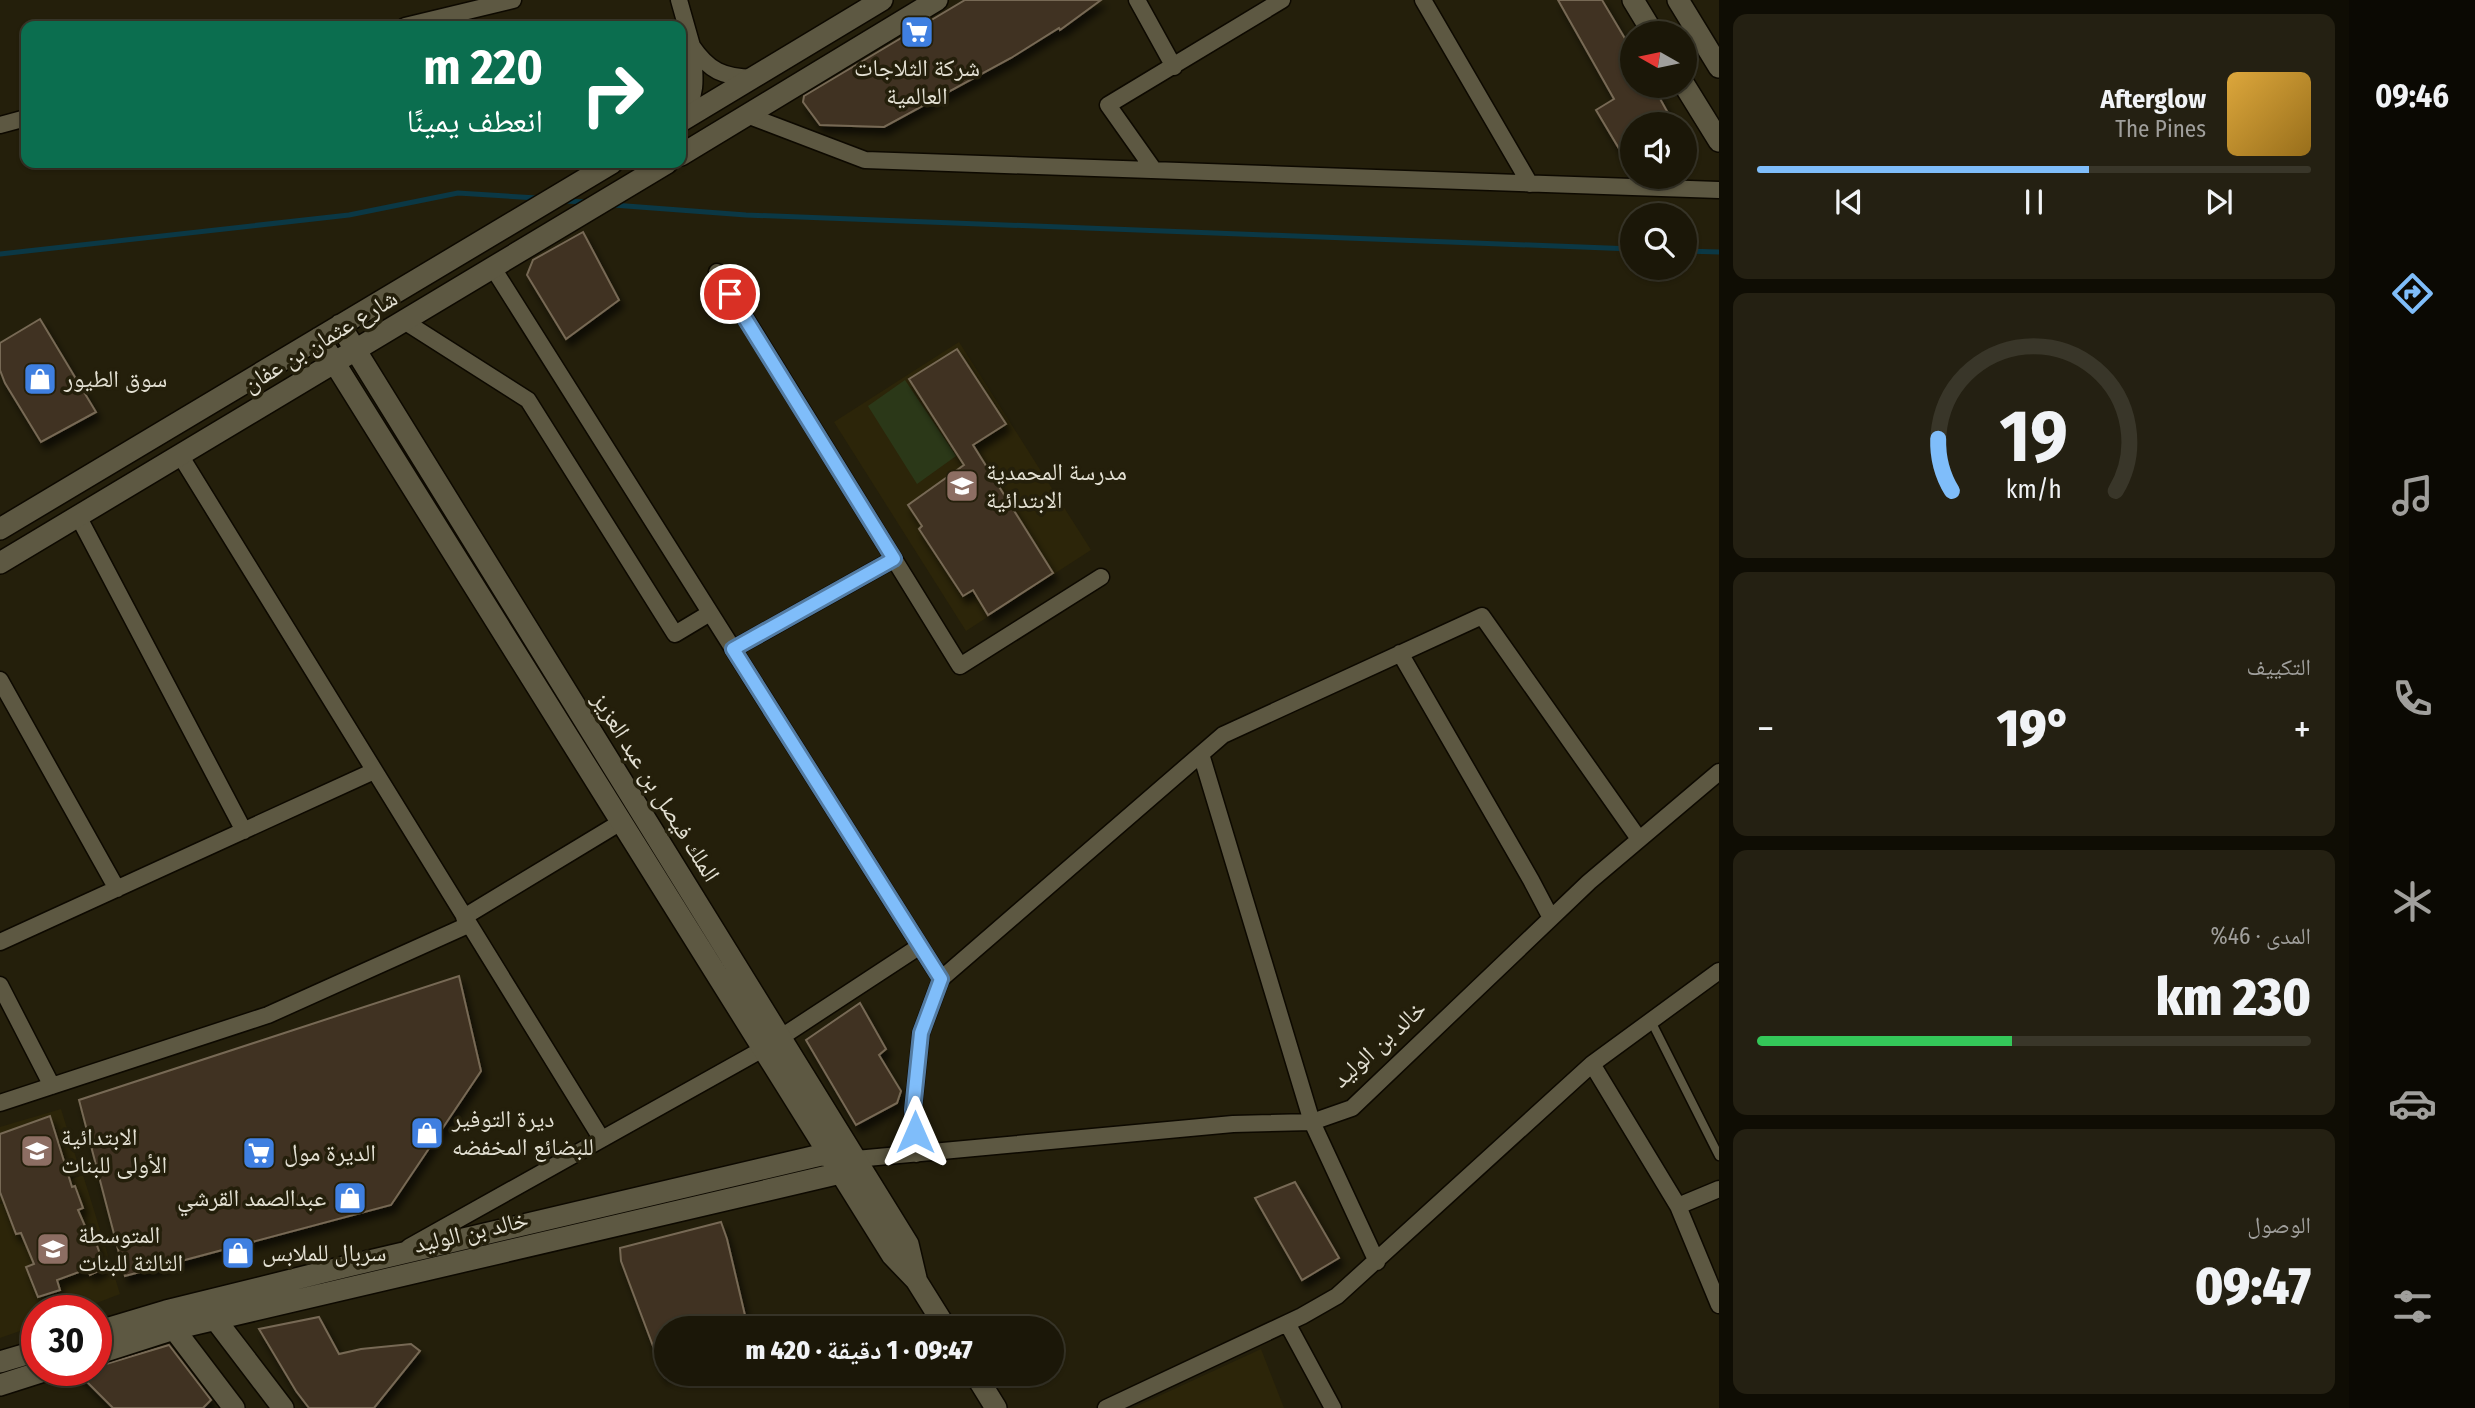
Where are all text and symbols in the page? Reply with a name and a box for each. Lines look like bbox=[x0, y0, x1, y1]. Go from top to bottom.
supermarket icon: شركة الثلاجات العالمية bbox=[898, 13, 936, 51]
north arrow bbox=[1620, 21, 1698, 98]
map controls bbox=[1620, 21, 1697, 280]
text: 220 m bbox=[423, 38, 543, 97]
icon: right bbox=[567, 49, 658, 140]
place label: شركة الثلاجات العالمية bbox=[854, 54, 980, 110]
text: 09:46 bbox=[2375, 77, 2449, 115]
text: Afterglow bbox=[2101, 84, 2206, 115]
text: انعطف يمينًا bbox=[406, 102, 543, 140]
button: sound bbox=[1620, 112, 1697, 189]
text: The Pines bbox=[2115, 115, 2206, 143]
icon: previous bbox=[1830, 183, 1868, 221]
icon: pause bbox=[2015, 183, 2053, 221]
icon: next bbox=[2200, 183, 2238, 221]
button: search bbox=[1620, 203, 1697, 280]
pin bbox=[700, 264, 760, 324]
icon: directions bbox=[2388, 269, 2437, 318]
icon: arrive bbox=[711, 275, 749, 313]
street label: شارع عثمان بن عفان bbox=[238, 284, 403, 399]
shop icon: سوق الطيور bbox=[21, 360, 59, 398]
place label: سوق الطيور bbox=[63, 365, 167, 393]
text: 19 bbox=[2000, 394, 2068, 481]
place label: مدرسة المحمدية الابتدائية bbox=[986, 458, 1127, 514]
school or university icon: مدرسة المحمدية الابتدائية bbox=[943, 467, 981, 505]
icon: music bbox=[2388, 471, 2437, 520]
text: km/h bbox=[2006, 475, 2062, 505]
text: التكييف bbox=[2246, 653, 2311, 681]
icon: phone bbox=[2388, 674, 2437, 723]
street label: الملك فيصل بن عبد العزيز bbox=[586, 686, 726, 887]
text: 19° bbox=[1997, 697, 2071, 760]
text: − bbox=[1757, 706, 1774, 752]
text: + bbox=[2294, 706, 2311, 752]
icon: climate bbox=[2388, 877, 2437, 926]
text: المدى · 46% bbox=[2211, 922, 2311, 950]
text: 230 km bbox=[2156, 966, 2311, 1029]
street label: خالد بن الوليد bbox=[1326, 994, 1432, 1094]
icon: car bbox=[2388, 1079, 2437, 1128]
position arrow bbox=[878, 1095, 952, 1169]
place label: ديرة التوفير للبضائع المخفضه bbox=[451, 1105, 594, 1162]
shop icon: ديرة التوفير للبضائع المخفضه bbox=[408, 1114, 446, 1152]
place label: الابتدائية الأولى للبنات bbox=[61, 1123, 167, 1179]
school or university icon: الابتدائية الأولى للبنات bbox=[18, 1132, 56, 1170]
supermarket icon: الديرة مول bbox=[240, 1134, 278, 1172]
place label: الديرة مول bbox=[284, 1139, 376, 1167]
shop icon: عبدالصمد القرشي bbox=[331, 1179, 369, 1217]
place label: عبدالصمد القرشي bbox=[177, 1184, 326, 1217]
street label: خالد بن الوليد bbox=[411, 1205, 531, 1259]
text: الوصول bbox=[2247, 1211, 2311, 1239]
place label: المتوسطة الثالثة للبنات bbox=[78, 1221, 183, 1277]
school or university icon: المتوسطة الثالثة للبنات bbox=[34, 1230, 72, 1268]
shop icon: سربال للملابس bbox=[219, 1234, 257, 1272]
place label: سربال للملابس bbox=[262, 1239, 387, 1267]
text: 09:47 bbox=[2195, 1255, 2311, 1318]
icon: filters bbox=[2388, 1282, 2437, 1331]
speed limit sign: 30 bbox=[21, 1295, 112, 1386]
text: 09:47 · 1 دقيقة · 420 m bbox=[745, 1335, 973, 1366]

